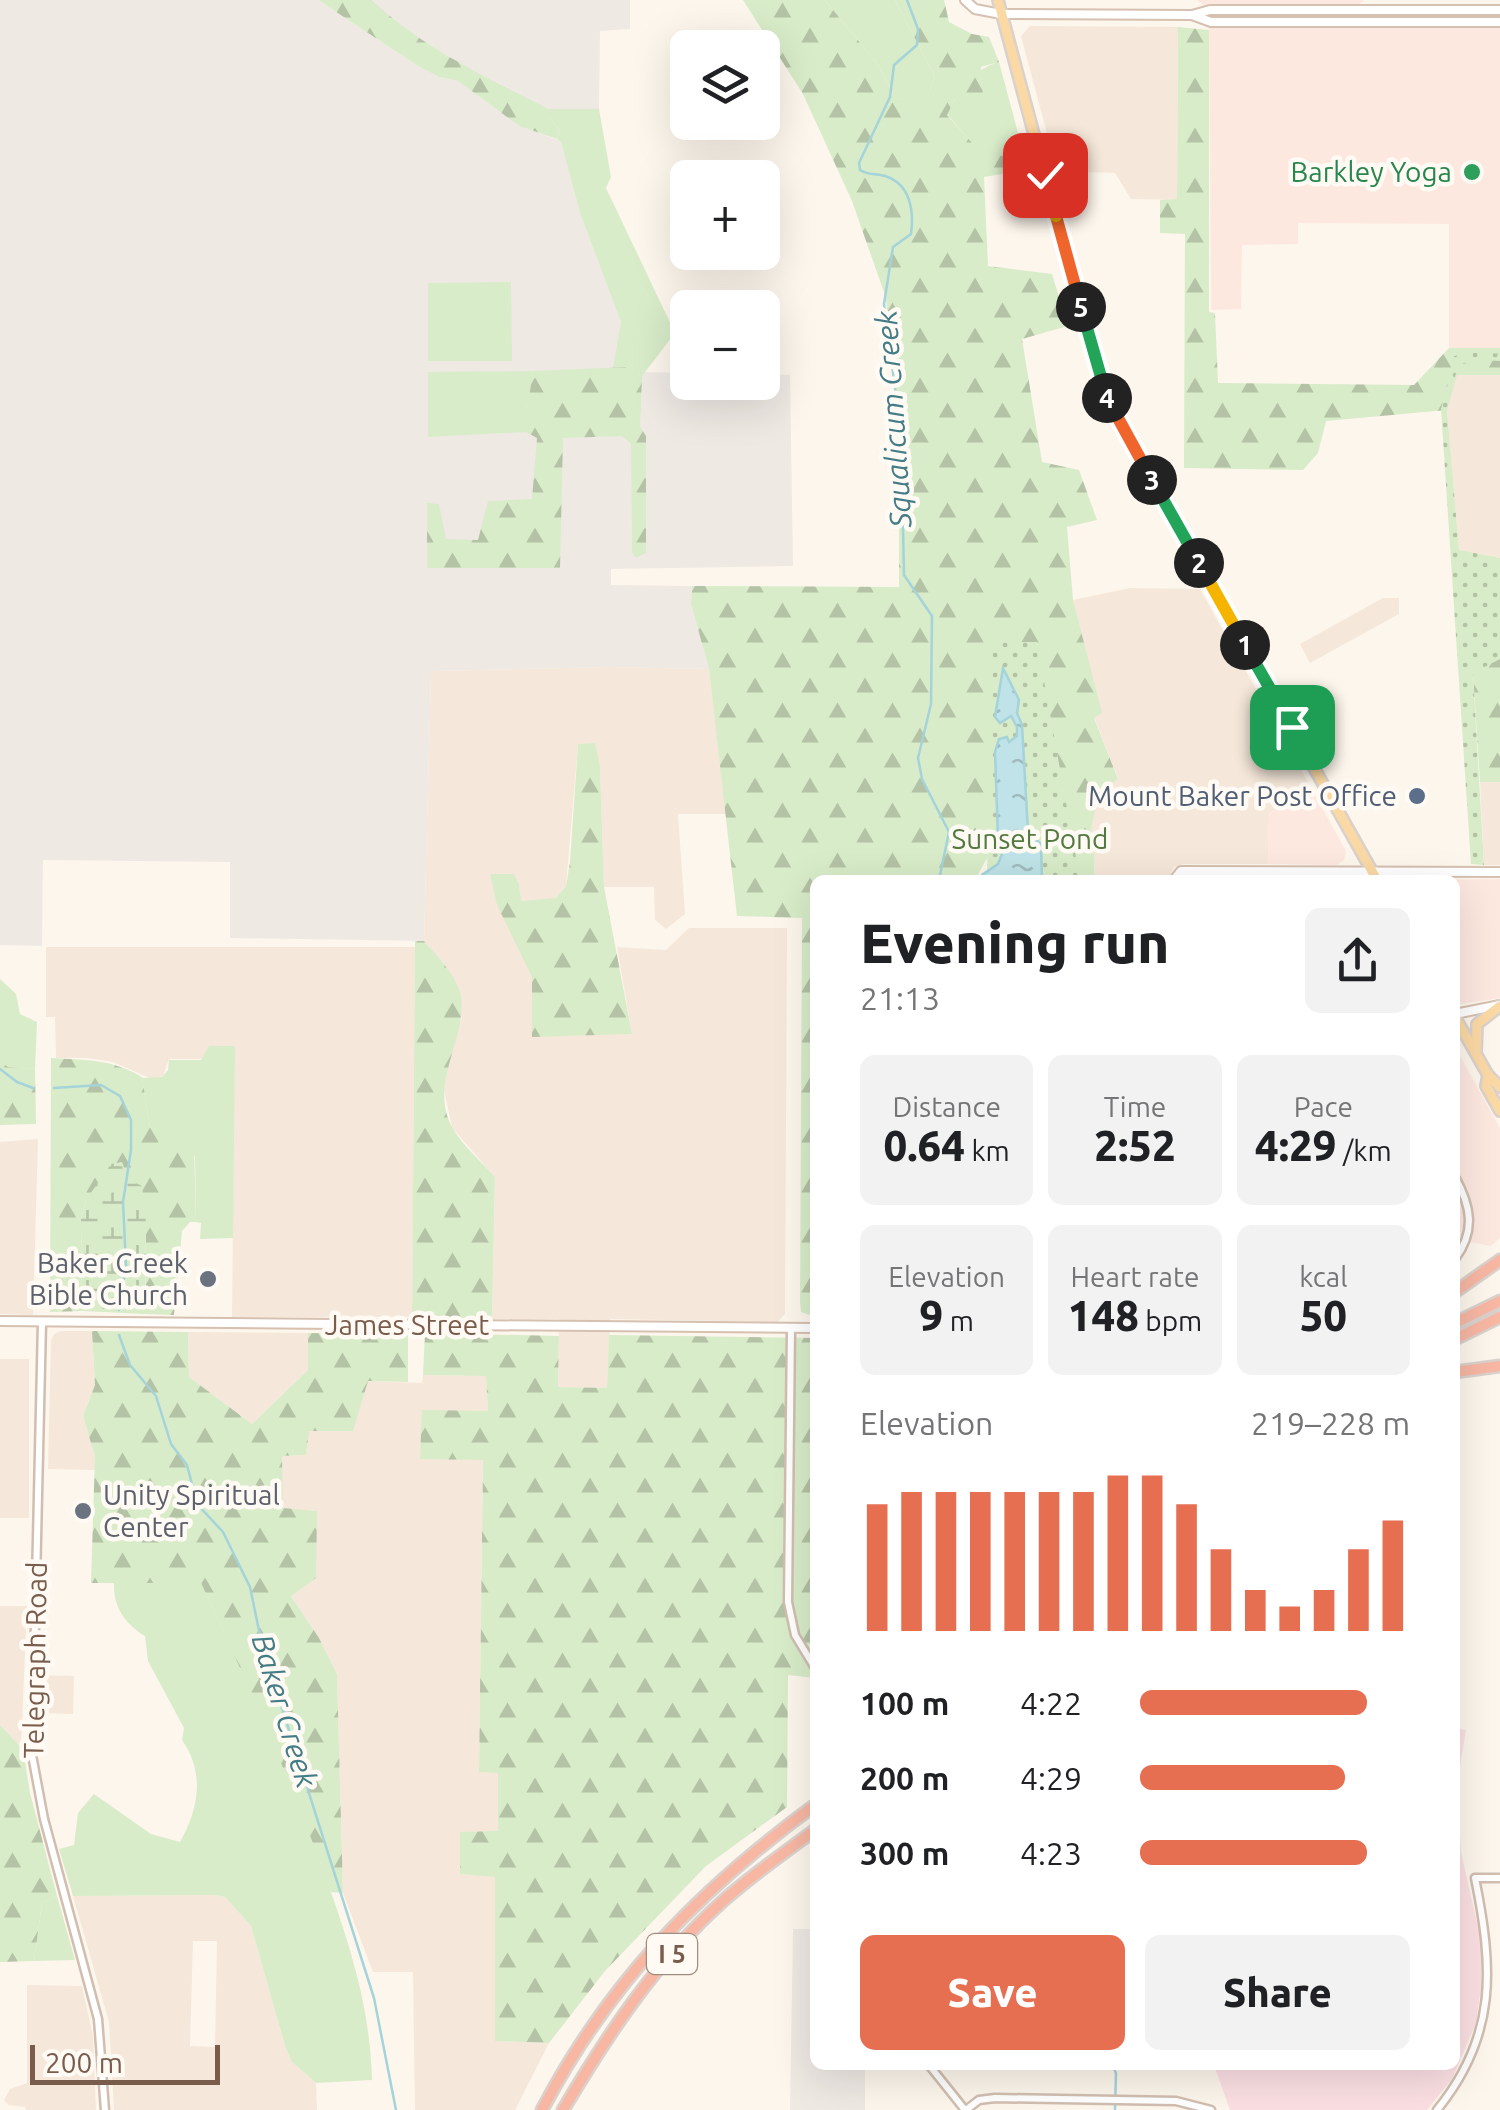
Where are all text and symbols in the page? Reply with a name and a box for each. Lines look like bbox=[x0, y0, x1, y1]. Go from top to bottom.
map controls bbox=[670, 30, 780, 400]
button: layers bbox=[670, 30, 780, 140]
pin bbox=[1003, 133, 1088, 218]
icon: check bbox=[1018, 148, 1073, 203]
place label: Barkley Yoga bbox=[1291, 156, 1452, 187]
button: + bbox=[670, 160, 780, 270]
marker: Barkley Yoga bbox=[1461, 161, 1483, 183]
pin: 5 bbox=[1056, 282, 1106, 332]
button: − bbox=[670, 290, 780, 400]
text: 5 bbox=[1073, 291, 1089, 322]
water label: Squalicum Creek bbox=[868, 309, 918, 530]
pin: 4 bbox=[1082, 373, 1132, 423]
text: 4 bbox=[1099, 382, 1115, 413]
pin: 3 bbox=[1127, 455, 1177, 505]
text: 3 bbox=[1144, 464, 1160, 495]
pin: 2 bbox=[1174, 538, 1224, 588]
text: 2 bbox=[1191, 547, 1207, 578]
pin: 1 bbox=[1220, 620, 1270, 670]
text: 1 bbox=[1237, 629, 1253, 660]
pin bbox=[1250, 685, 1335, 770]
icon: arrive bbox=[1265, 700, 1320, 755]
place label: Mount Baker Post Office bbox=[1088, 780, 1397, 811]
marker: Mount Baker Post Office bbox=[1406, 785, 1428, 807]
park label: Sunset Pond bbox=[952, 823, 1108, 854]
button: share bbox=[1305, 908, 1410, 1013]
text: Evening run bbox=[860, 912, 1170, 973]
text: 21:13 bbox=[860, 980, 940, 1016]
text: Distance bbox=[892, 1091, 1001, 1122]
text: Time bbox=[1104, 1091, 1166, 1122]
text: Pace bbox=[1294, 1091, 1353, 1122]
text: 0.64 bbox=[884, 1122, 965, 1169]
text: 2:52 bbox=[1094, 1122, 1176, 1169]
text: 4:29 bbox=[1255, 1122, 1336, 1169]
text: km bbox=[965, 1135, 1010, 1166]
text: /km bbox=[1336, 1135, 1392, 1166]
place label: Baker Creek Bible Church bbox=[29, 1247, 188, 1310]
text: Elevation bbox=[888, 1261, 1005, 1292]
text: Heart rate bbox=[1071, 1261, 1199, 1292]
text: kcal bbox=[1299, 1261, 1347, 1292]
marker: Baker Creek Bible Church bbox=[197, 1268, 219, 1290]
text: 9 bbox=[920, 1292, 943, 1339]
text: 148 bbox=[1068, 1292, 1139, 1339]
text: 50 bbox=[1300, 1292, 1347, 1339]
text: m bbox=[943, 1305, 974, 1336]
text: bpm bbox=[1139, 1305, 1202, 1336]
street label: James Street bbox=[325, 1309, 489, 1340]
text: Elevation bbox=[860, 1405, 993, 1441]
text: 219–228 m bbox=[1251, 1405, 1410, 1441]
place label: Unity Spiritual Center bbox=[103, 1479, 280, 1542]
marker: Unity Spiritual Center bbox=[72, 1500, 94, 1522]
street label: Telegraph Road bbox=[17, 1561, 52, 1759]
water label: Baker Creek bbox=[245, 1630, 325, 1792]
text: 100 m bbox=[860, 1685, 949, 1721]
text: 4:22 bbox=[1020, 1685, 1082, 1721]
text: 200 m bbox=[860, 1760, 949, 1796]
text: 4:29 bbox=[1020, 1760, 1082, 1796]
text: 300 m bbox=[860, 1835, 949, 1871]
text: 4:23 bbox=[1020, 1835, 1082, 1871]
road number: I 5 bbox=[647, 1934, 697, 1974]
button: Save bbox=[860, 1935, 1125, 2050]
button: Share bbox=[1145, 1935, 1410, 2050]
scale bar bbox=[30, 2040, 220, 2084]
text: 200 m bbox=[45, 2047, 123, 2078]

